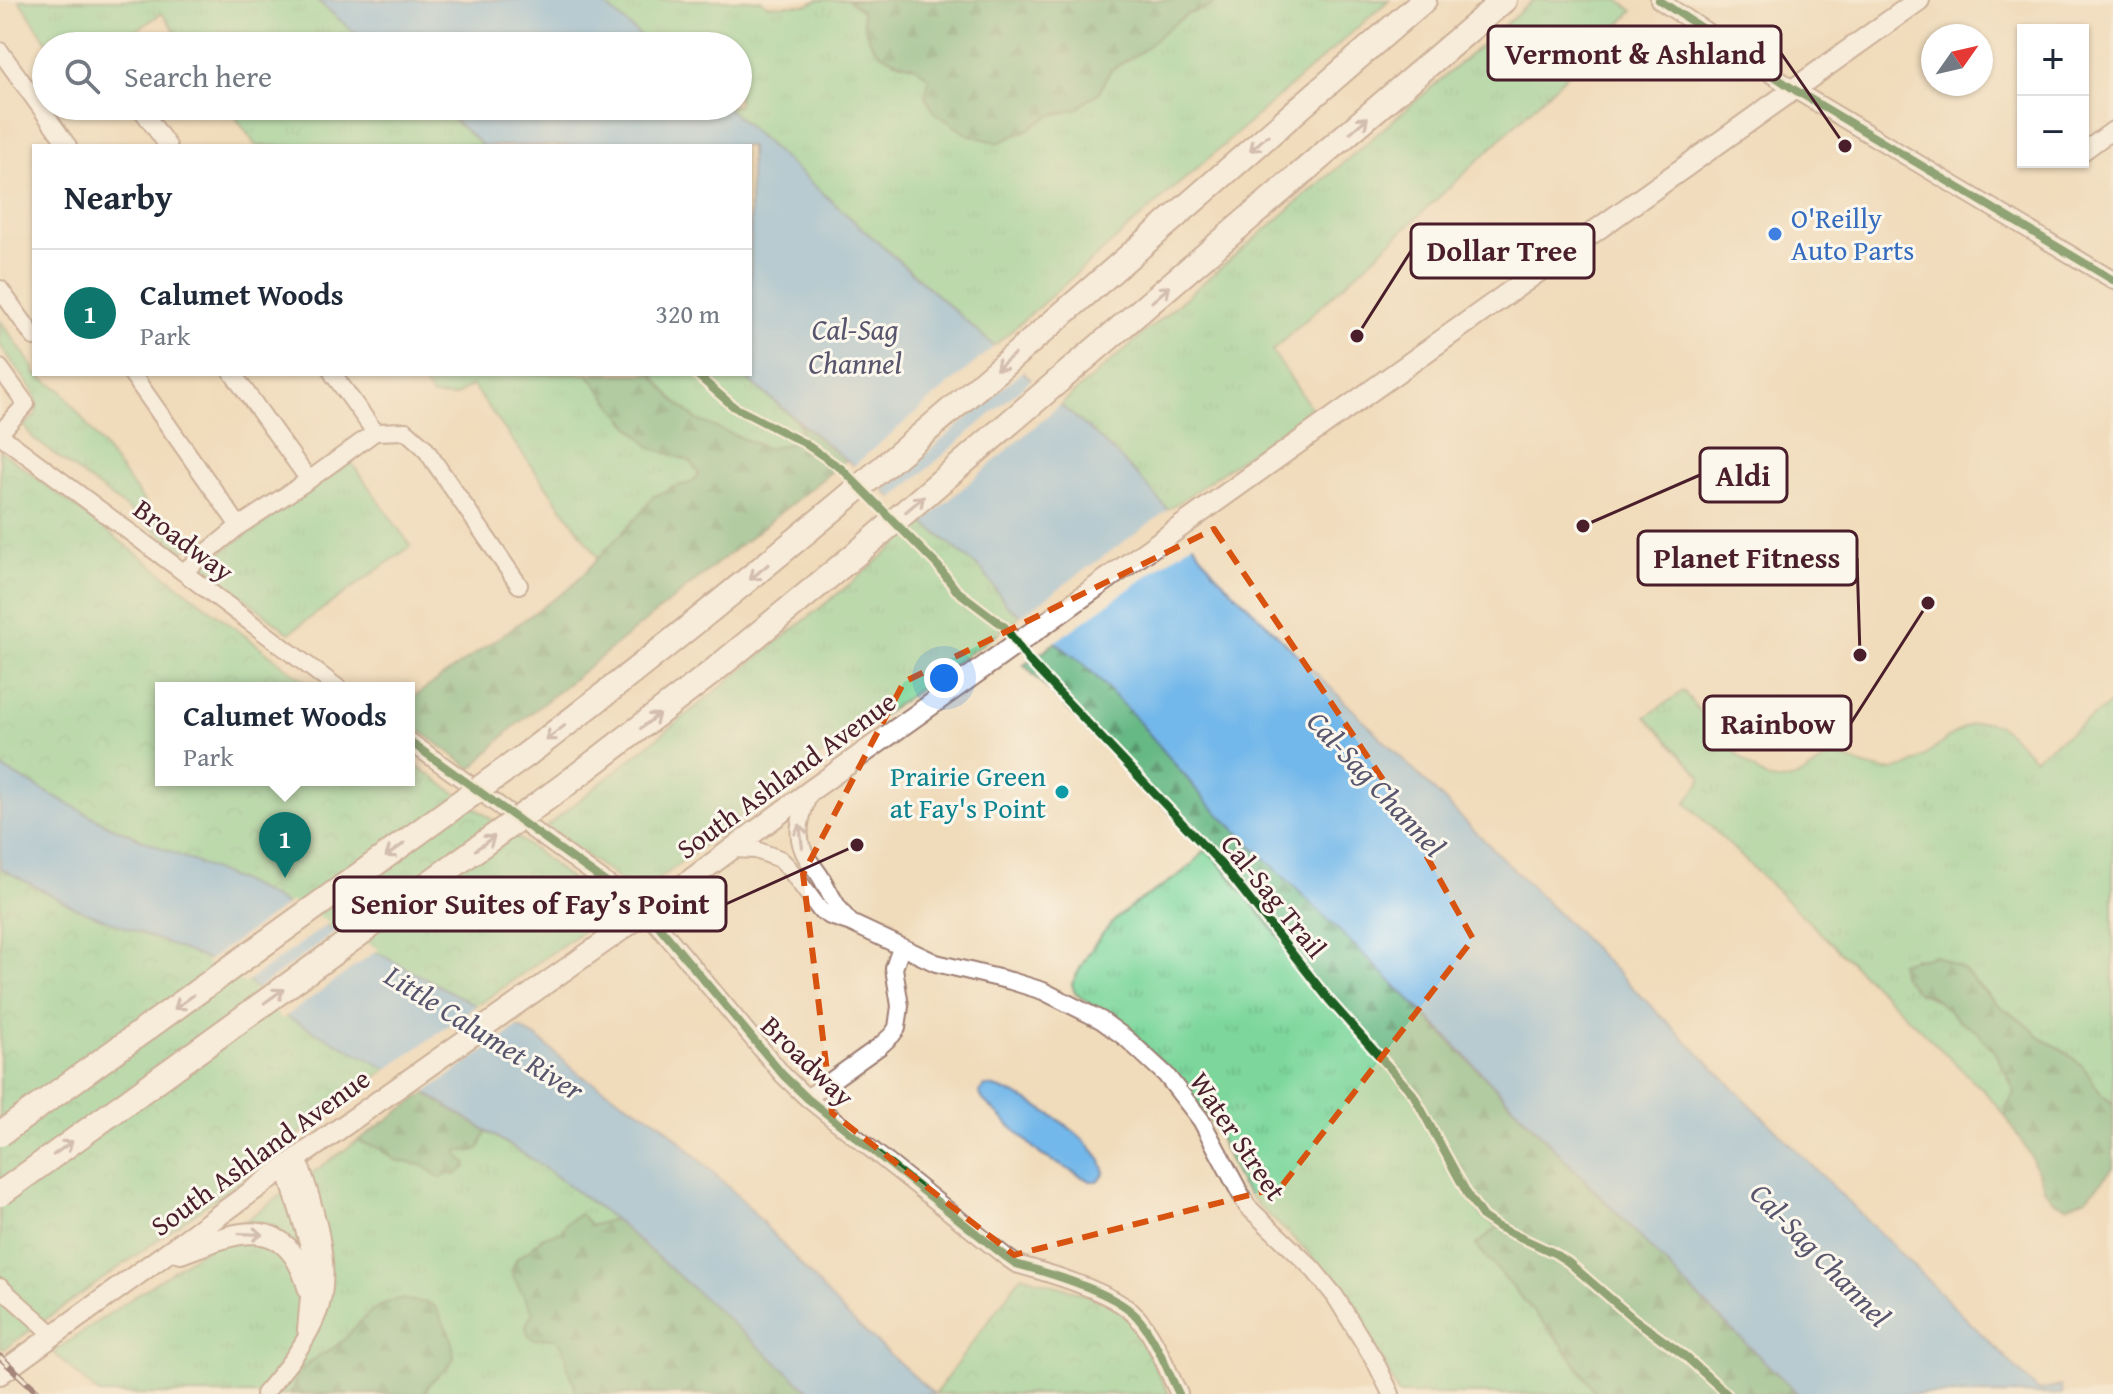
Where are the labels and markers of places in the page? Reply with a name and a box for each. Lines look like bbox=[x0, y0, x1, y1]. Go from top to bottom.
callout: Vermont & Ashland bbox=[1488, 26, 1781, 80]
place label: O'Reilly Auto Parts bbox=[1791, 197, 1914, 270]
callout: Dollar Tree bbox=[1411, 224, 1594, 278]
marker: O'Reilly Auto Parts bbox=[1766, 225, 1784, 243]
callout: Aldi bbox=[1700, 448, 1787, 502]
callout: Planet Fitness bbox=[1638, 531, 1857, 585]
callout: Rainbow bbox=[1704, 696, 1851, 750]
place label: Prairie Green at Fay's Point bbox=[890, 755, 1046, 828]
marker: Prairie Green at Fay's Point bbox=[1053, 783, 1071, 801]
pin: 1 bbox=[259, 812, 311, 878]
callout: Senior Suites of Fay’s Point bbox=[334, 877, 726, 931]

